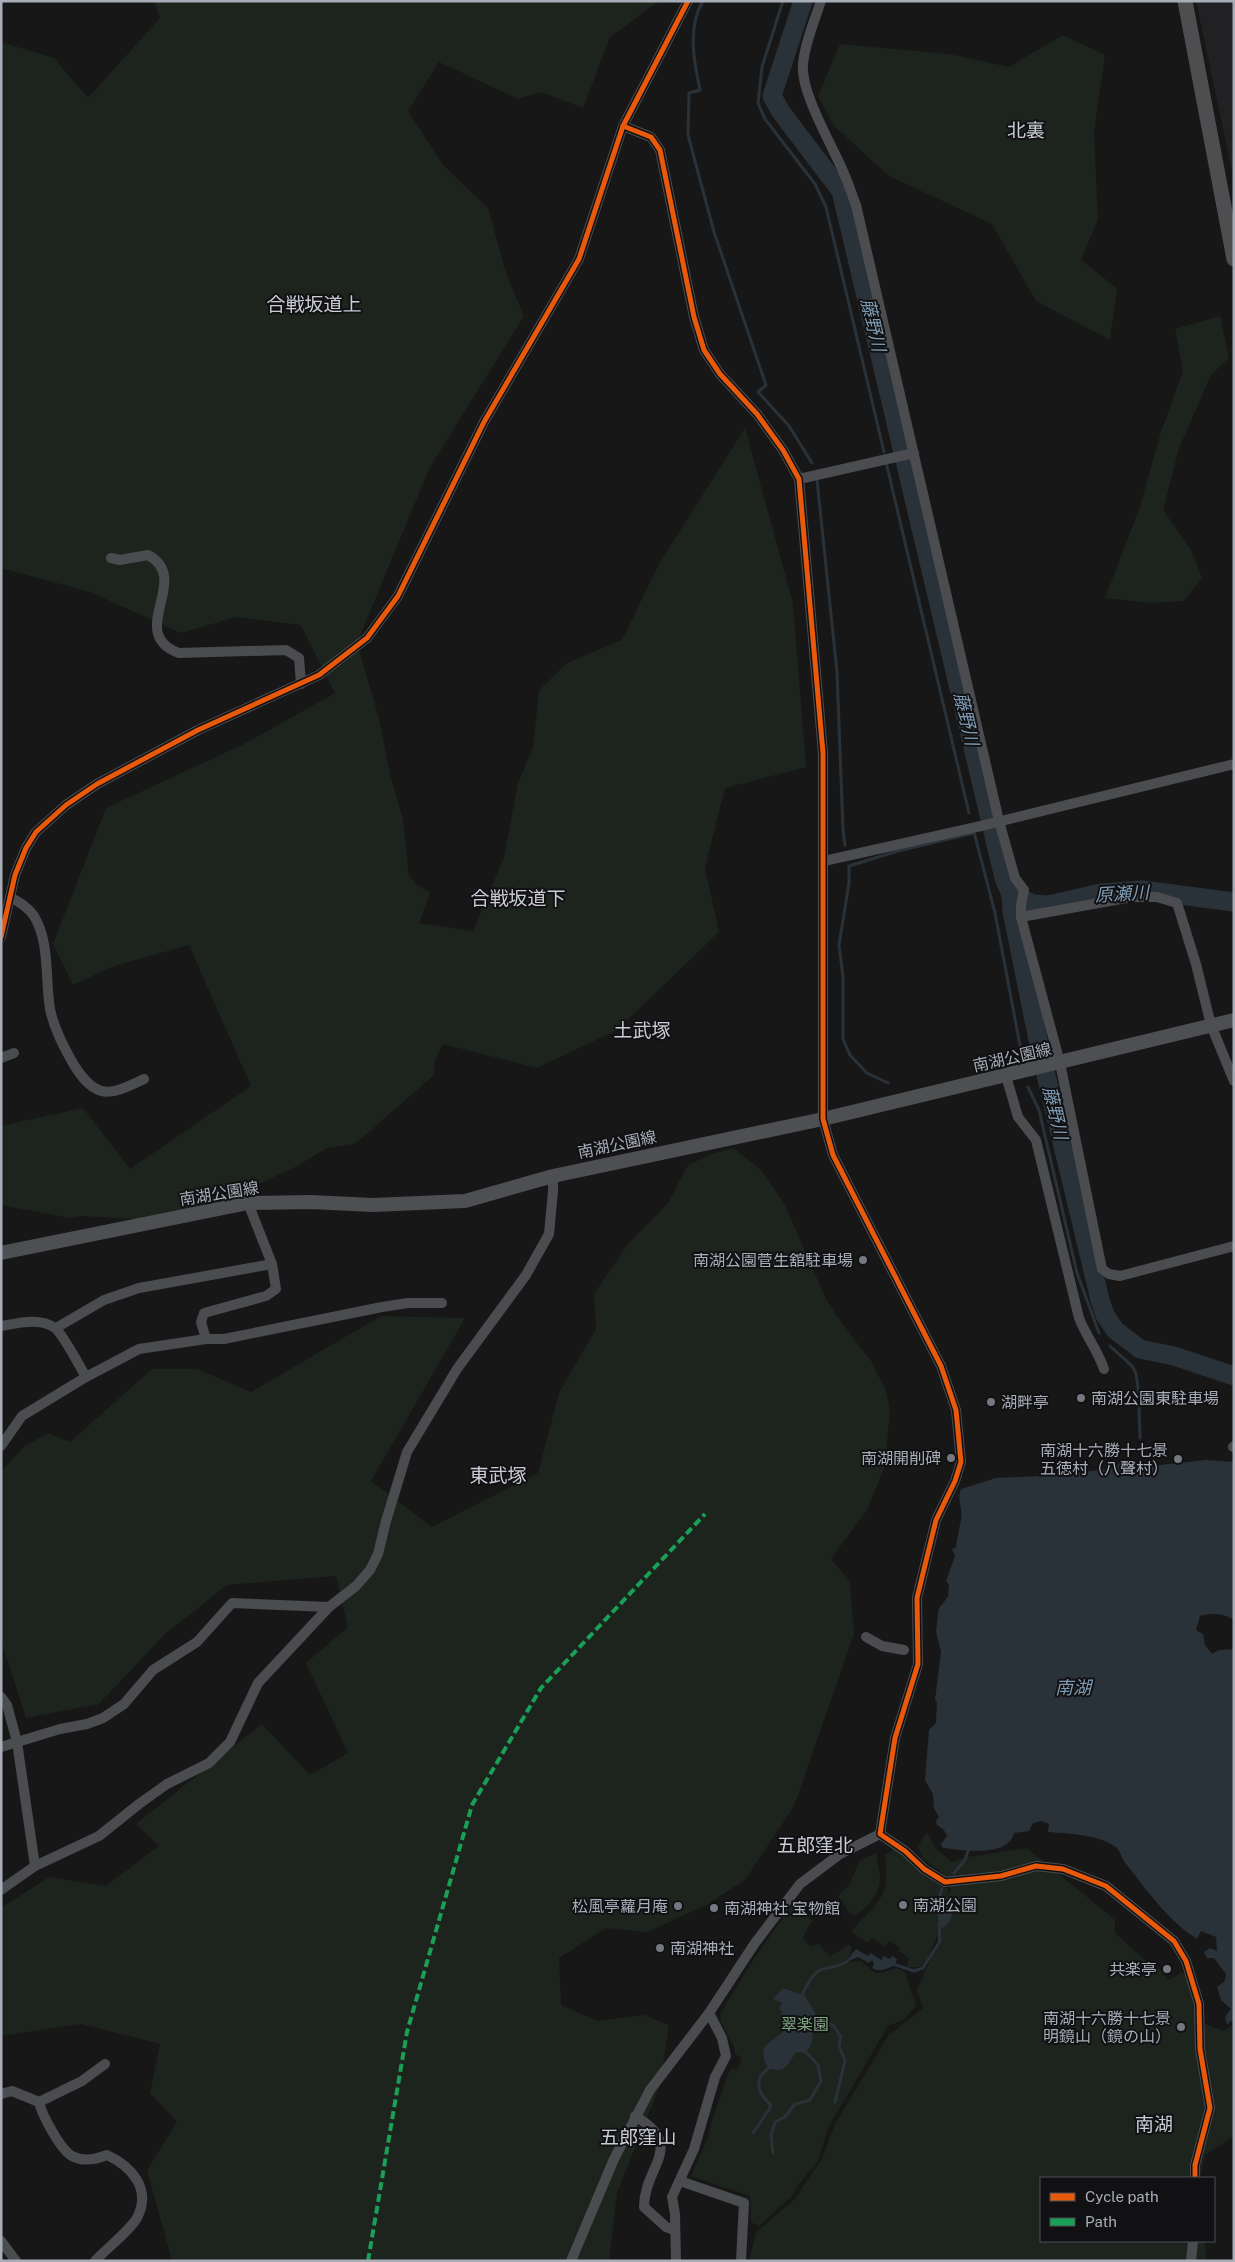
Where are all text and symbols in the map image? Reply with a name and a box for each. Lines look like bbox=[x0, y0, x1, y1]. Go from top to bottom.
district label: 北裏 bbox=[1007, 119, 1045, 141]
district label: 合戦坂道上 bbox=[266, 293, 362, 315]
water label: 藤野川 bbox=[857, 296, 890, 356]
water label: 藤野川 bbox=[950, 690, 983, 750]
water label: 原瀬川 bbox=[1094, 881, 1151, 905]
district label: 合戦坂道下 bbox=[470, 887, 566, 909]
district label: 土武塚 bbox=[613, 1019, 671, 1041]
street label: 南湖公園線 bbox=[971, 1039, 1053, 1076]
water label: 藤野川 bbox=[1039, 1084, 1072, 1144]
street label: 南湖公園線 bbox=[576, 1127, 658, 1162]
street label: 南湖公園線 bbox=[178, 1178, 260, 1209]
place label: 南湖公園菅生舘駐車場 bbox=[693, 1251, 853, 1270]
marker: 南湖公園菅生舘駐車場 bbox=[857, 1254, 869, 1266]
place label: 南湖公園東駐車場 bbox=[1091, 1389, 1219, 1408]
marker: 南湖公園東駐車場 bbox=[1075, 1392, 1087, 1404]
place label: 湖畔亭 bbox=[1001, 1393, 1049, 1412]
marker: 湖畔亭 bbox=[985, 1396, 997, 1408]
place label: 南湖十六勝十七景 五徳村（八聲村） bbox=[1040, 1441, 1168, 1478]
place label: 南湖開削碑 bbox=[861, 1449, 941, 1468]
marker: 南湖開削碑 bbox=[945, 1452, 957, 1464]
marker: 南湖十六勝十七景 五徳村（八聲村） bbox=[1172, 1453, 1184, 1465]
district label: 東武塚 bbox=[469, 1464, 527, 1486]
water label: 南湖 bbox=[1055, 1677, 1094, 1698]
district label: 五郎窪北 bbox=[777, 1834, 853, 1856]
place label: 南湖公園 bbox=[913, 1896, 977, 1915]
place label: 松風亭蘿月庵 bbox=[572, 1897, 668, 1916]
place label: 南湖神社 宝物館 bbox=[724, 1899, 840, 1918]
marker: 南湖公園 bbox=[897, 1899, 909, 1911]
marker: 松風亭蘿月庵 bbox=[672, 1900, 684, 1912]
marker: 南湖神社 宝物館 bbox=[708, 1902, 720, 1914]
place label: 南湖神社 bbox=[670, 1939, 734, 1958]
marker: 南湖神社 bbox=[654, 1942, 666, 1954]
place label: 共楽亭 bbox=[1109, 1960, 1157, 1979]
marker: 共楽亭 bbox=[1161, 1963, 1173, 1975]
place label: 南湖十六勝十七景 明鏡山（鏡の山） bbox=[1043, 2009, 1171, 2046]
park label: 翠楽園 bbox=[781, 2015, 829, 2034]
marker: 南湖十六勝十七景 明鏡山（鏡の山） bbox=[1175, 2021, 1187, 2033]
district label: 南湖 bbox=[1135, 2113, 1173, 2135]
district label: 五郎窪山 bbox=[600, 2126, 676, 2148]
legend bbox=[1040, 2177, 1215, 2242]
text: Cycle path bbox=[1085, 2188, 1159, 2205]
text: Path bbox=[1085, 2213, 1117, 2230]

